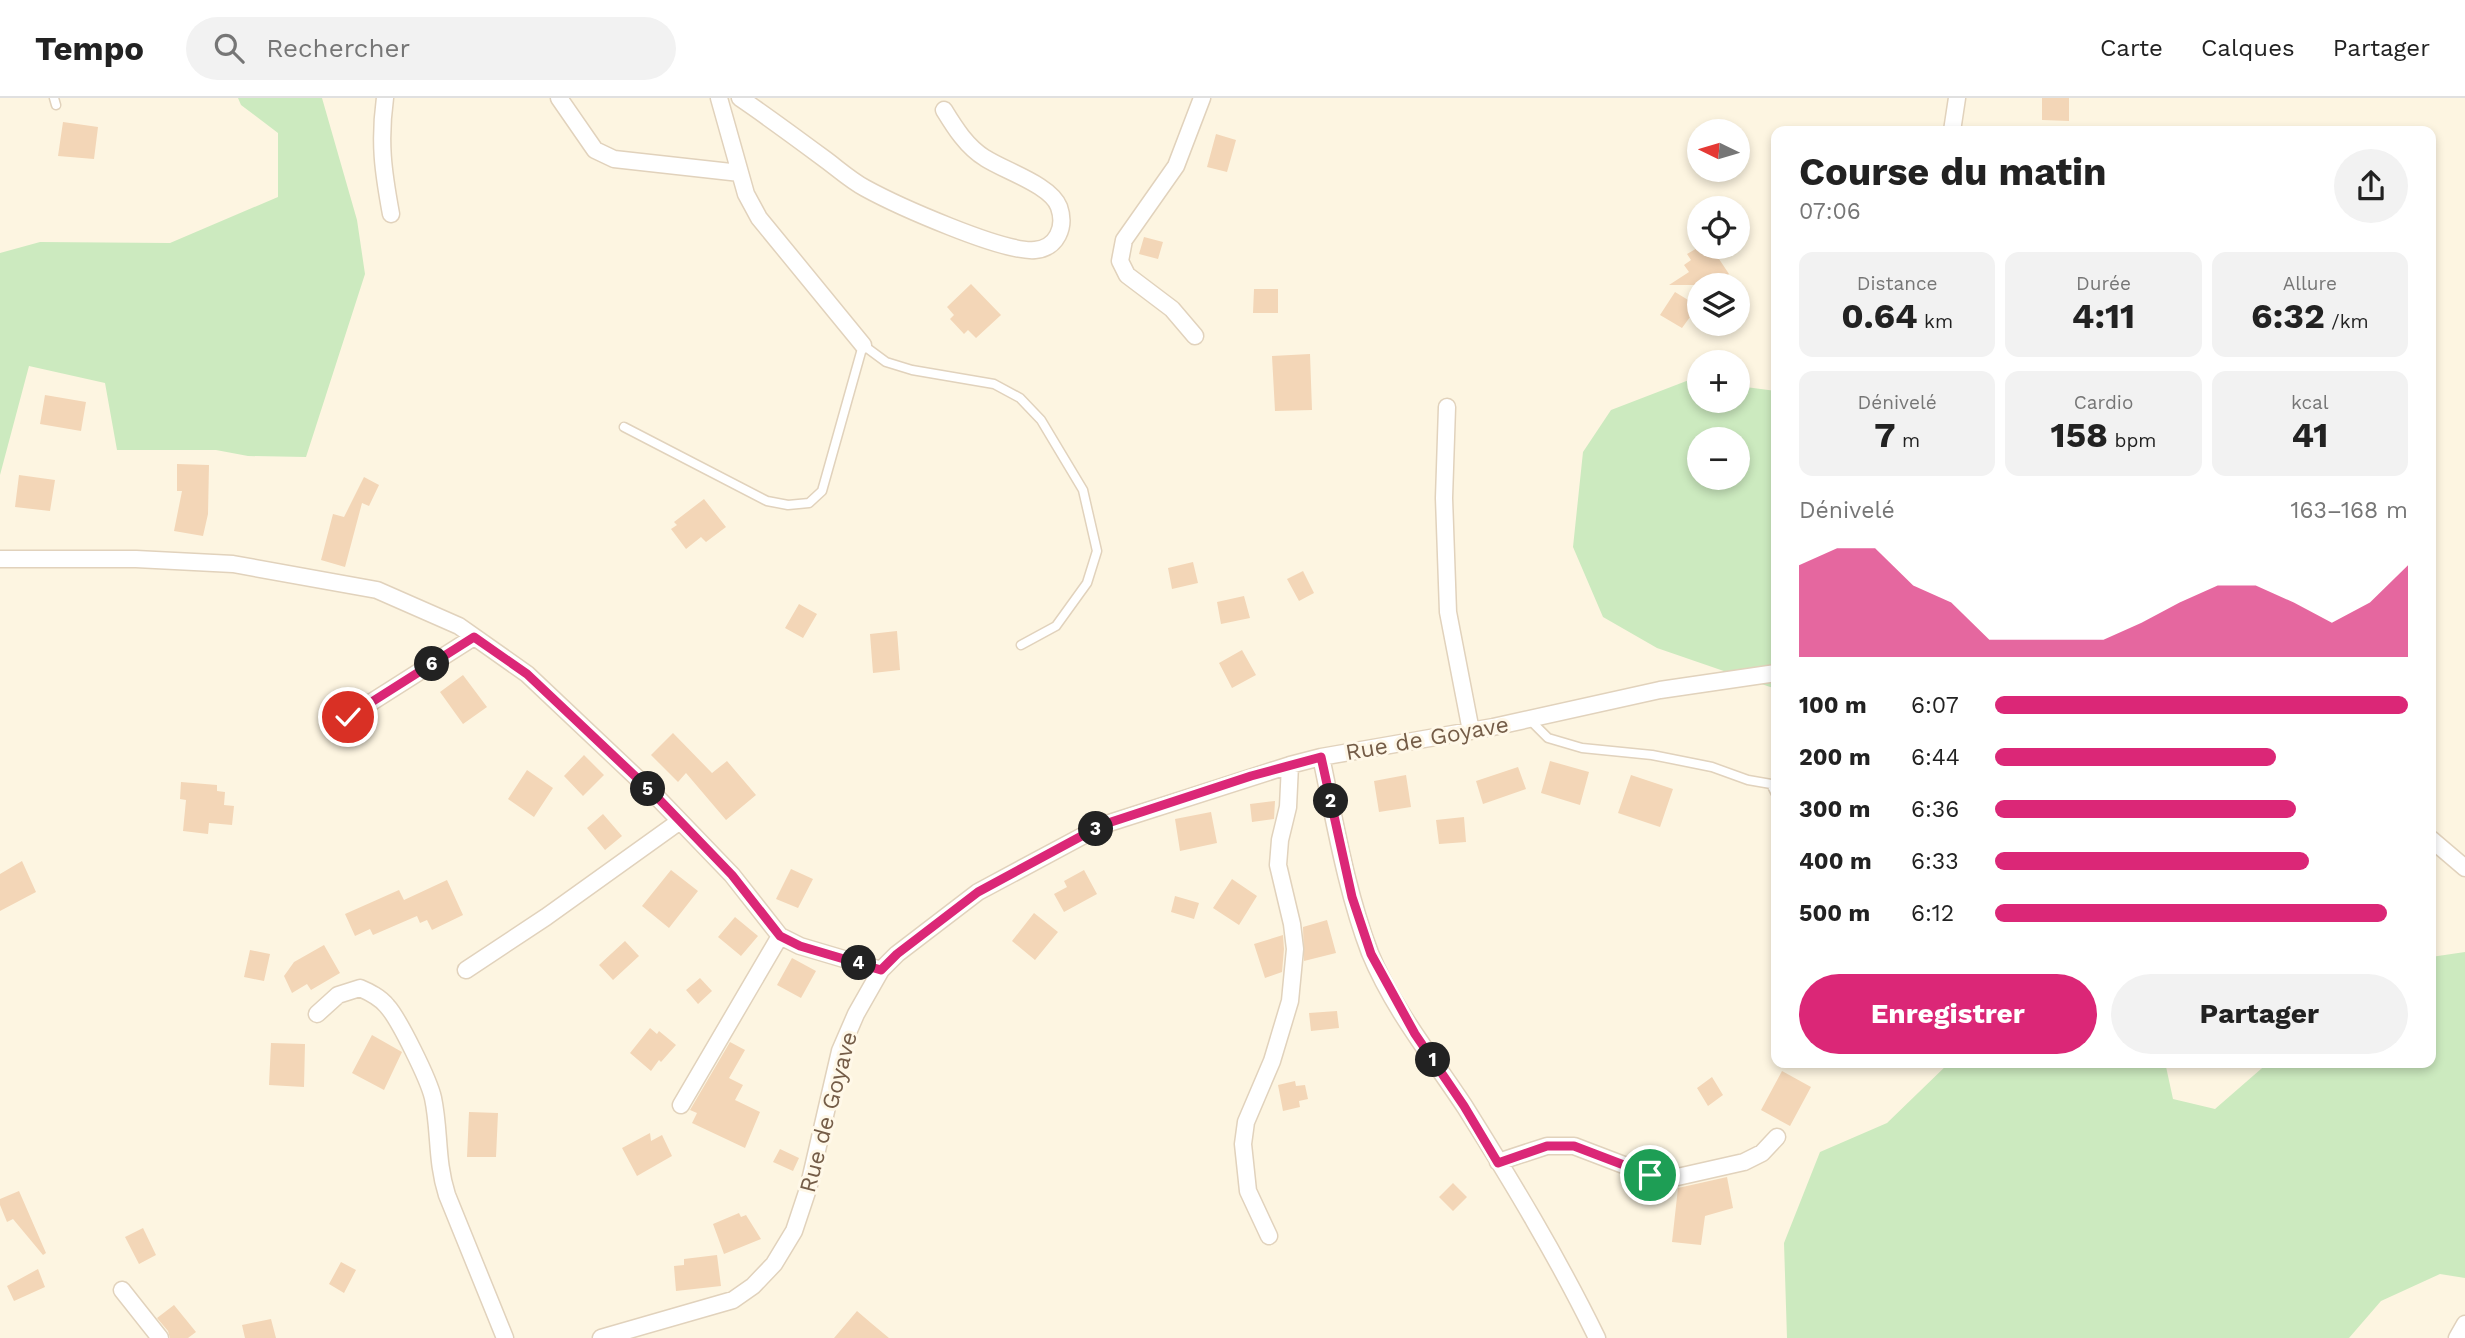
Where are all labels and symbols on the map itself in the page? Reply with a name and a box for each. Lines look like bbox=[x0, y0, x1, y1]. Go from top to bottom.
north arrow bbox=[1687, 119, 1750, 182]
pin: 6 bbox=[414, 646, 450, 682]
pin bbox=[318, 687, 378, 747]
street label: Rue de Goyave bbox=[1343, 711, 1511, 766]
pin: 5 bbox=[630, 772, 666, 806]
pin: 2 bbox=[1314, 784, 1348, 818]
pin: 3 bbox=[1078, 812, 1114, 846]
pin: 4 bbox=[842, 946, 876, 980]
street label: Rue de Goyave bbox=[794, 1029, 863, 1196]
pin: 1 bbox=[1416, 1042, 1450, 1077]
pin bbox=[1620, 1145, 1680, 1205]

